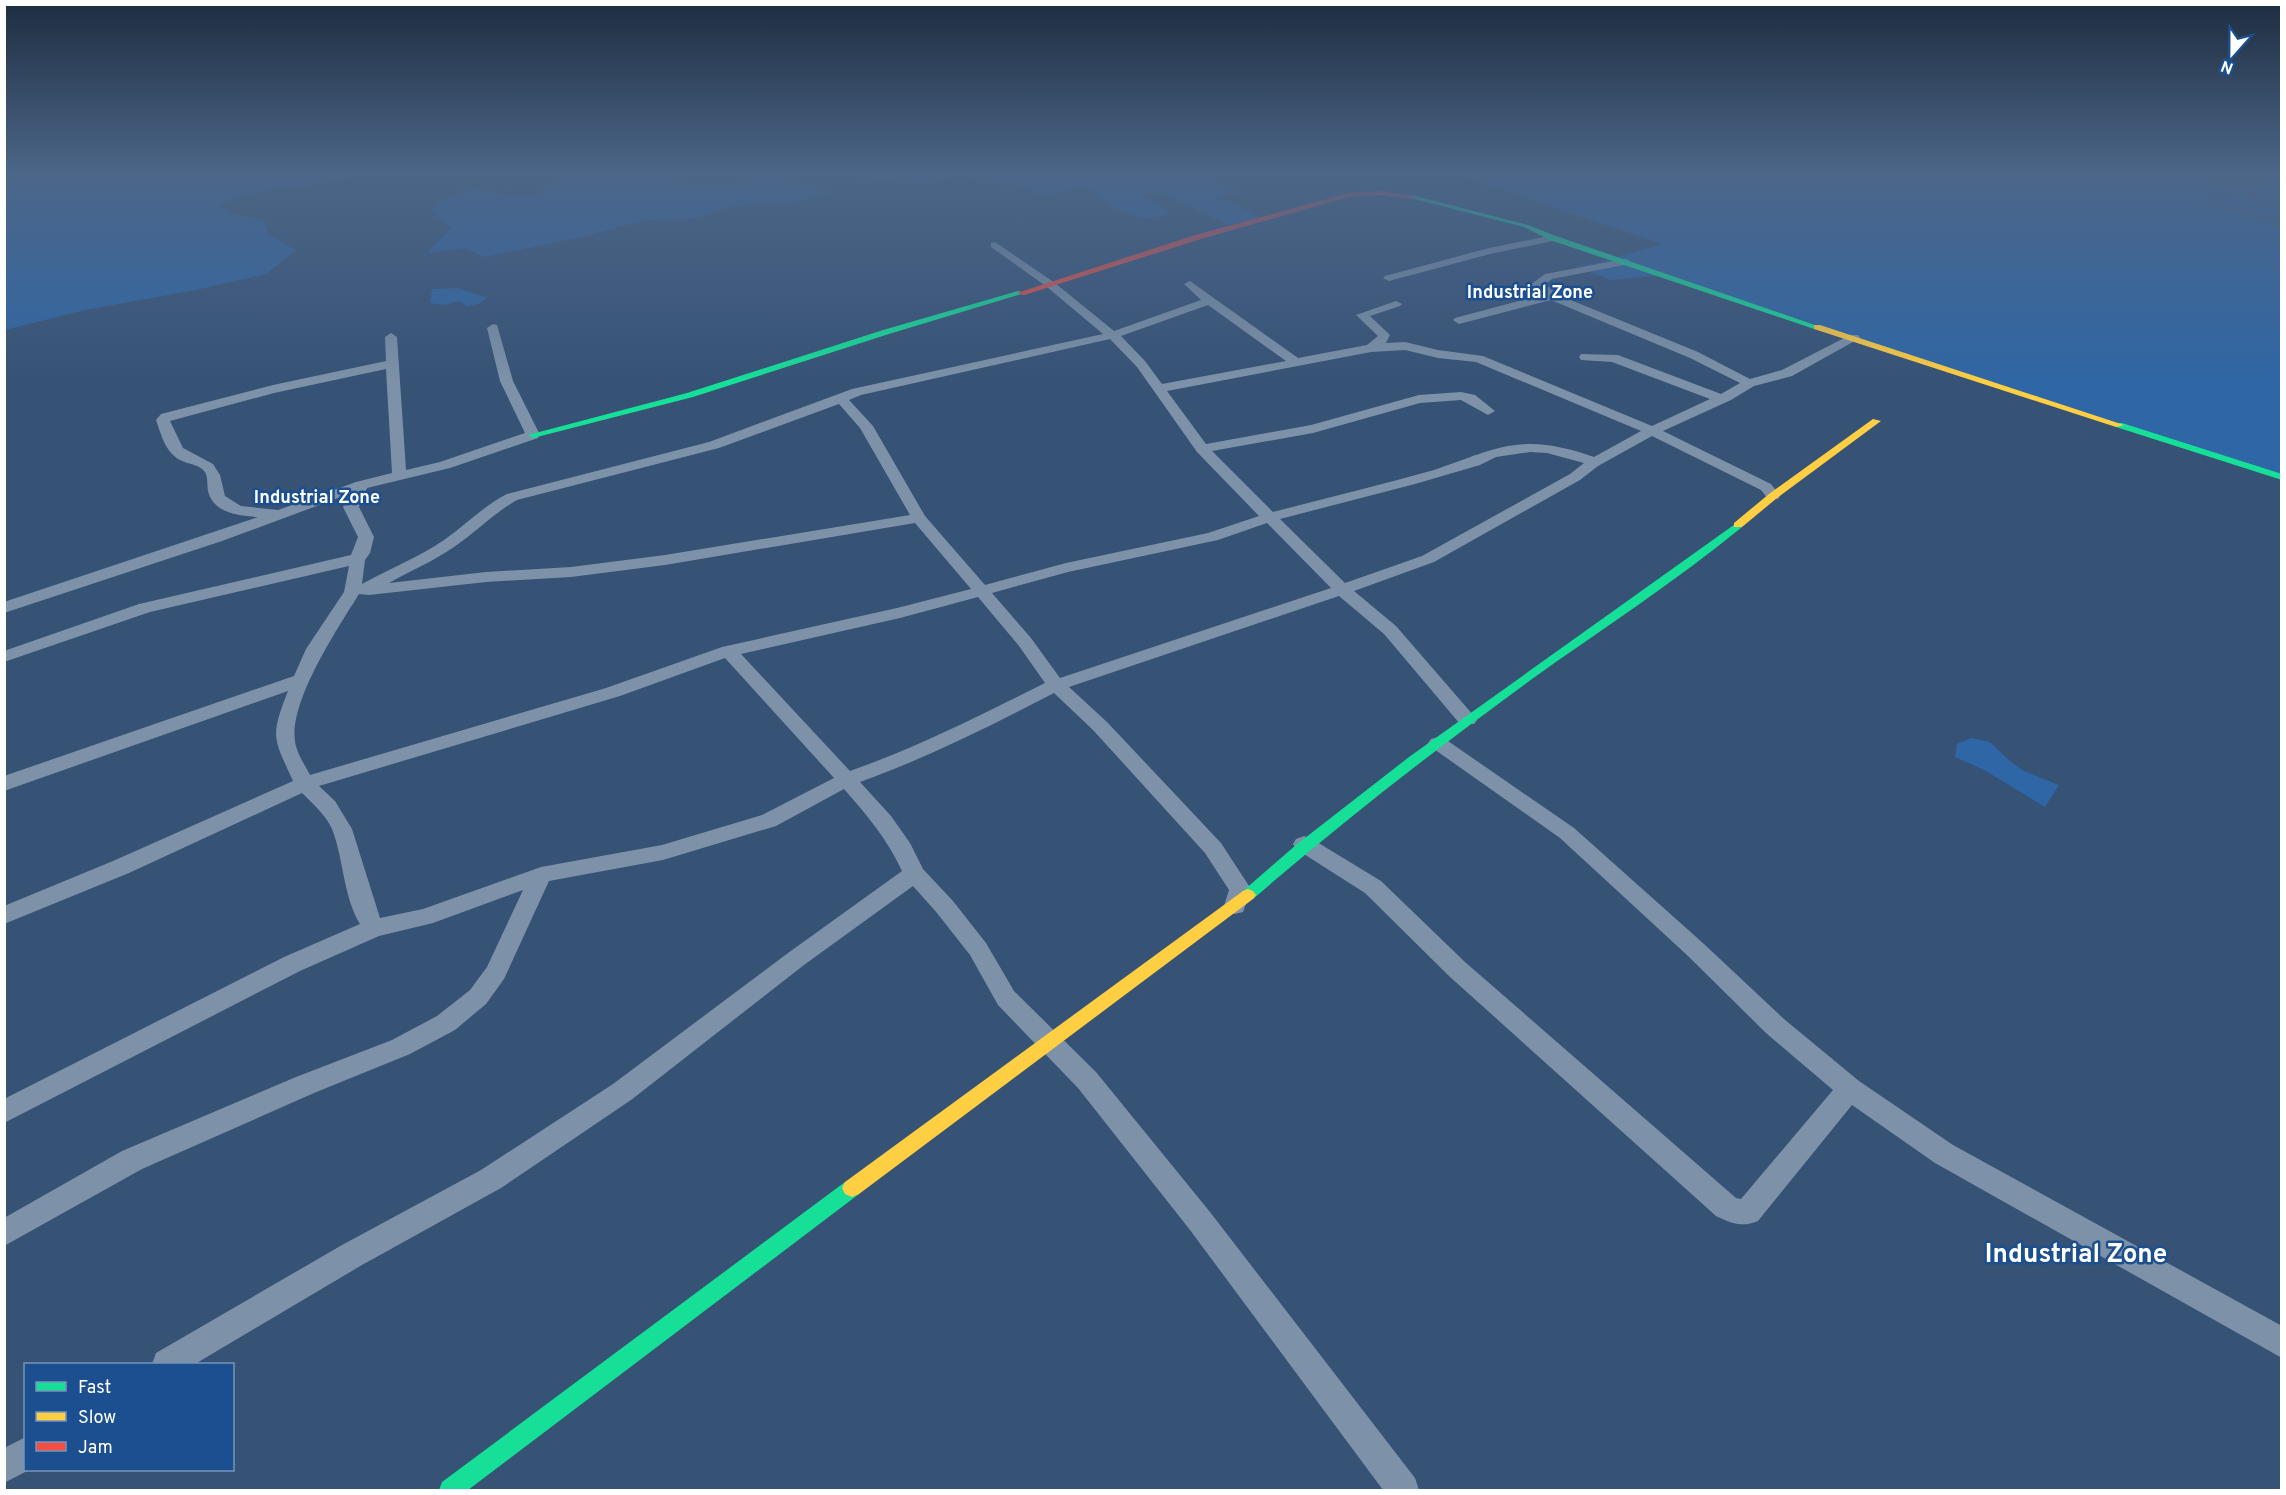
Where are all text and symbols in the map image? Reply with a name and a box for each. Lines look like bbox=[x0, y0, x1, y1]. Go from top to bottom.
north arrow bbox=[2202, 24, 2262, 84]
text: N bbox=[2218, 55, 2236, 78]
district label: Industrial Zone bbox=[1467, 282, 1593, 305]
district label: Industrial Zone bbox=[254, 487, 380, 510]
district label: Industrial Zone bbox=[1985, 1239, 2167, 1272]
legend bbox=[24, 1363, 234, 1471]
text: Fast bbox=[78, 1377, 111, 1400]
text: Slow bbox=[78, 1407, 116, 1430]
text: Jam bbox=[78, 1437, 113, 1460]

